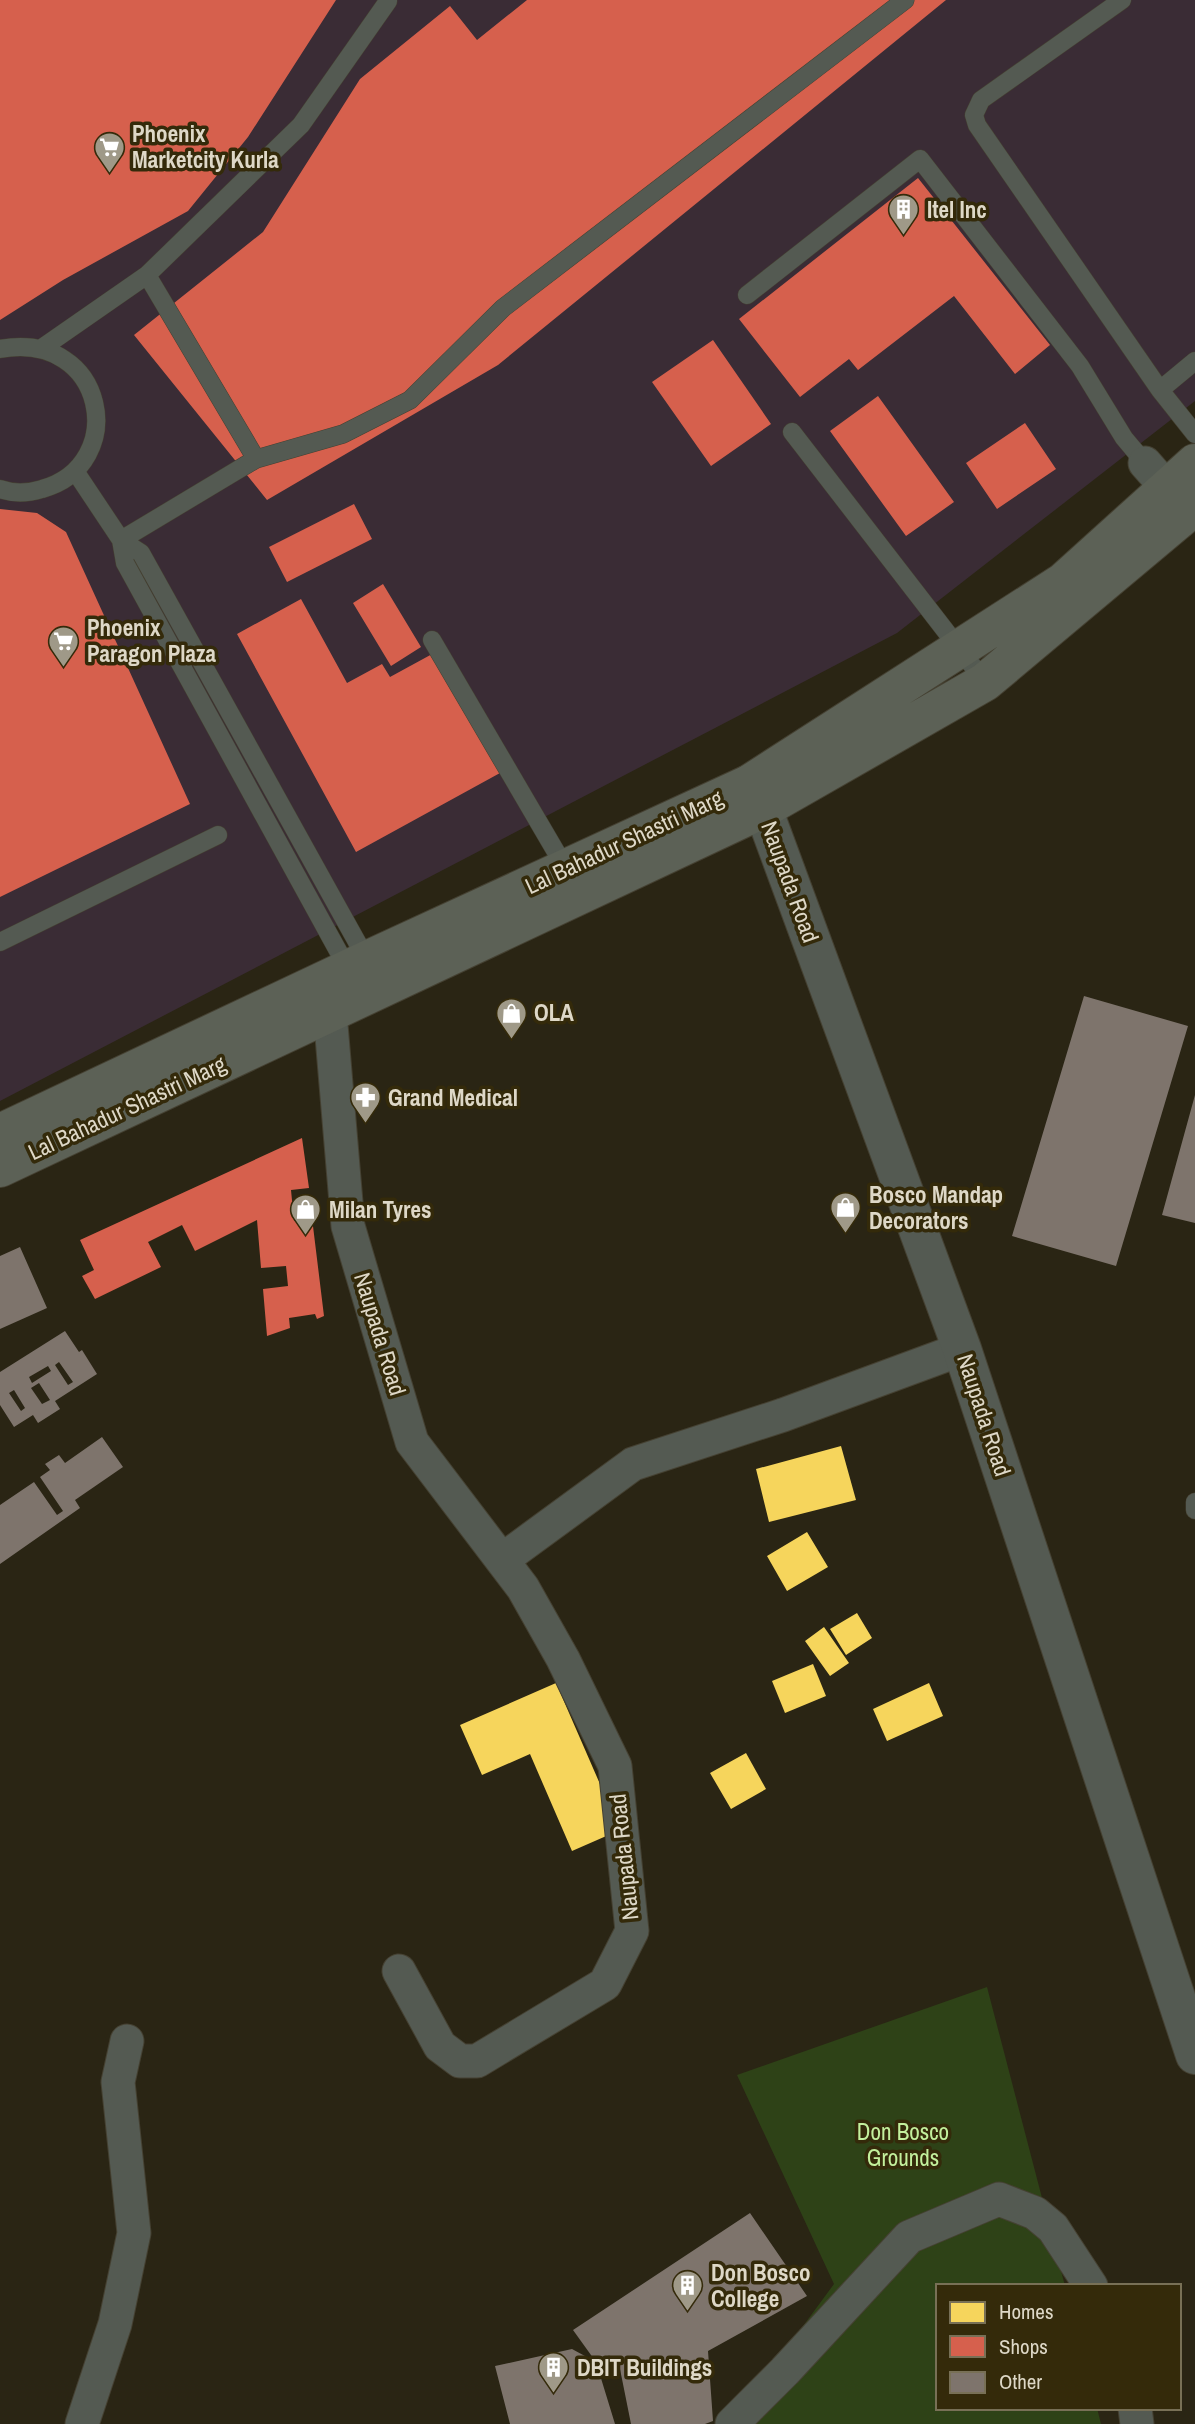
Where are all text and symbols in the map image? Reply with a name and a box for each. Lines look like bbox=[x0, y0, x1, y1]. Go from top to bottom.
place label: Phoenix Marketcity Kurla bbox=[132, 118, 279, 175]
supermarket icon: Phoenix Marketcity Kurla bbox=[92, 130, 126, 174]
building icon: Itel Inc bbox=[887, 193, 921, 237]
place label: Itel Inc bbox=[927, 194, 987, 225]
place label: Phoenix Paragon Plaza bbox=[87, 612, 216, 669]
supermarket icon: Phoenix Paragon Plaza bbox=[47, 624, 81, 668]
street label: Lal Bahadur Shastri Marg bbox=[520, 782, 728, 901]
street label: Naupada Road bbox=[754, 817, 827, 947]
shop icon: OLA bbox=[494, 996, 528, 1040]
place label: OLA bbox=[534, 997, 574, 1028]
street label: Lal Bahadur Shastri Marg bbox=[23, 1048, 231, 1167]
pharmacy icon: Grand Medical bbox=[348, 1081, 382, 1125]
place label: Grand Medical bbox=[388, 1082, 518, 1113]
place label: Bosco Mandap Decorators bbox=[869, 1179, 1003, 1236]
shop icon: Bosco Mandap Decorators bbox=[829, 1191, 863, 1235]
shop icon: Milan Tyres bbox=[289, 1193, 323, 1237]
place label: Milan Tyres bbox=[329, 1194, 431, 1225]
street label: Naupada Road bbox=[347, 1269, 414, 1399]
street label: Naupada Road bbox=[950, 1350, 1019, 1480]
street label: Naupada Road bbox=[601, 1792, 646, 1922]
park label: Don Bosco Grounds bbox=[857, 2116, 949, 2173]
place label: Don Bosco College bbox=[711, 2257, 811, 2314]
building icon: Don Bosco College bbox=[671, 2269, 705, 2313]
legend bbox=[936, 2284, 1181, 2410]
text: Homes bbox=[999, 2297, 1054, 2326]
text: Shops bbox=[999, 2332, 1048, 2361]
building icon: DBIT Buildings bbox=[537, 2351, 571, 2395]
place label: DBIT Buildings bbox=[577, 2352, 712, 2383]
text: Other bbox=[999, 2367, 1042, 2396]

